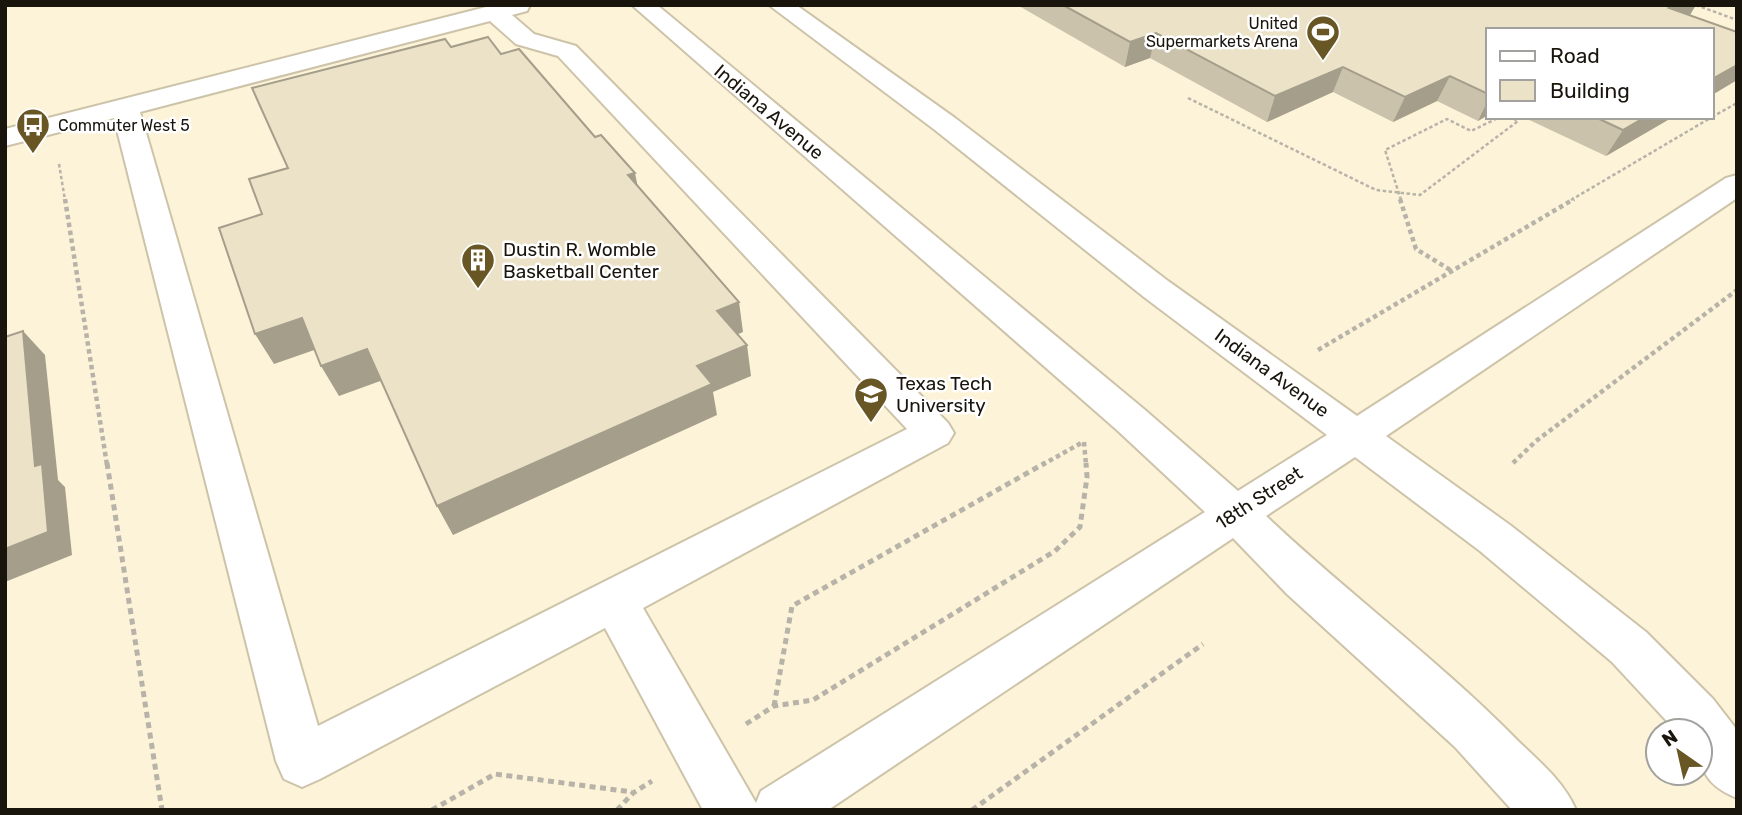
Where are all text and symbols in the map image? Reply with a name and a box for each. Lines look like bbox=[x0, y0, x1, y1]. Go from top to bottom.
sports icon: United Supermarkets Arena bbox=[1304, 13, 1342, 62]
place label: United Supermarkets Arena bbox=[1146, 14, 1298, 51]
legend bbox=[1486, 28, 1714, 119]
text: Road bbox=[1550, 43, 1600, 68]
street label: Indiana Avenue bbox=[710, 60, 828, 164]
text: Building bbox=[1550, 78, 1630, 103]
bus stop icon: Commuter West 5 bbox=[14, 106, 52, 155]
place label: Commuter West 5 bbox=[58, 116, 190, 135]
place label: Dustin R. Womble Basketball Center bbox=[503, 238, 660, 283]
building icon: Dustin R. Womble Basketball Center bbox=[459, 241, 497, 290]
street label: Indiana Avenue bbox=[1210, 324, 1334, 422]
place label: Texas Tech University bbox=[896, 372, 992, 417]
school or university icon: Texas Tech University bbox=[852, 375, 890, 424]
street label: 18th Street bbox=[1211, 461, 1307, 535]
north arrow bbox=[1644, 717, 1714, 787]
text: N bbox=[1658, 725, 1682, 752]

